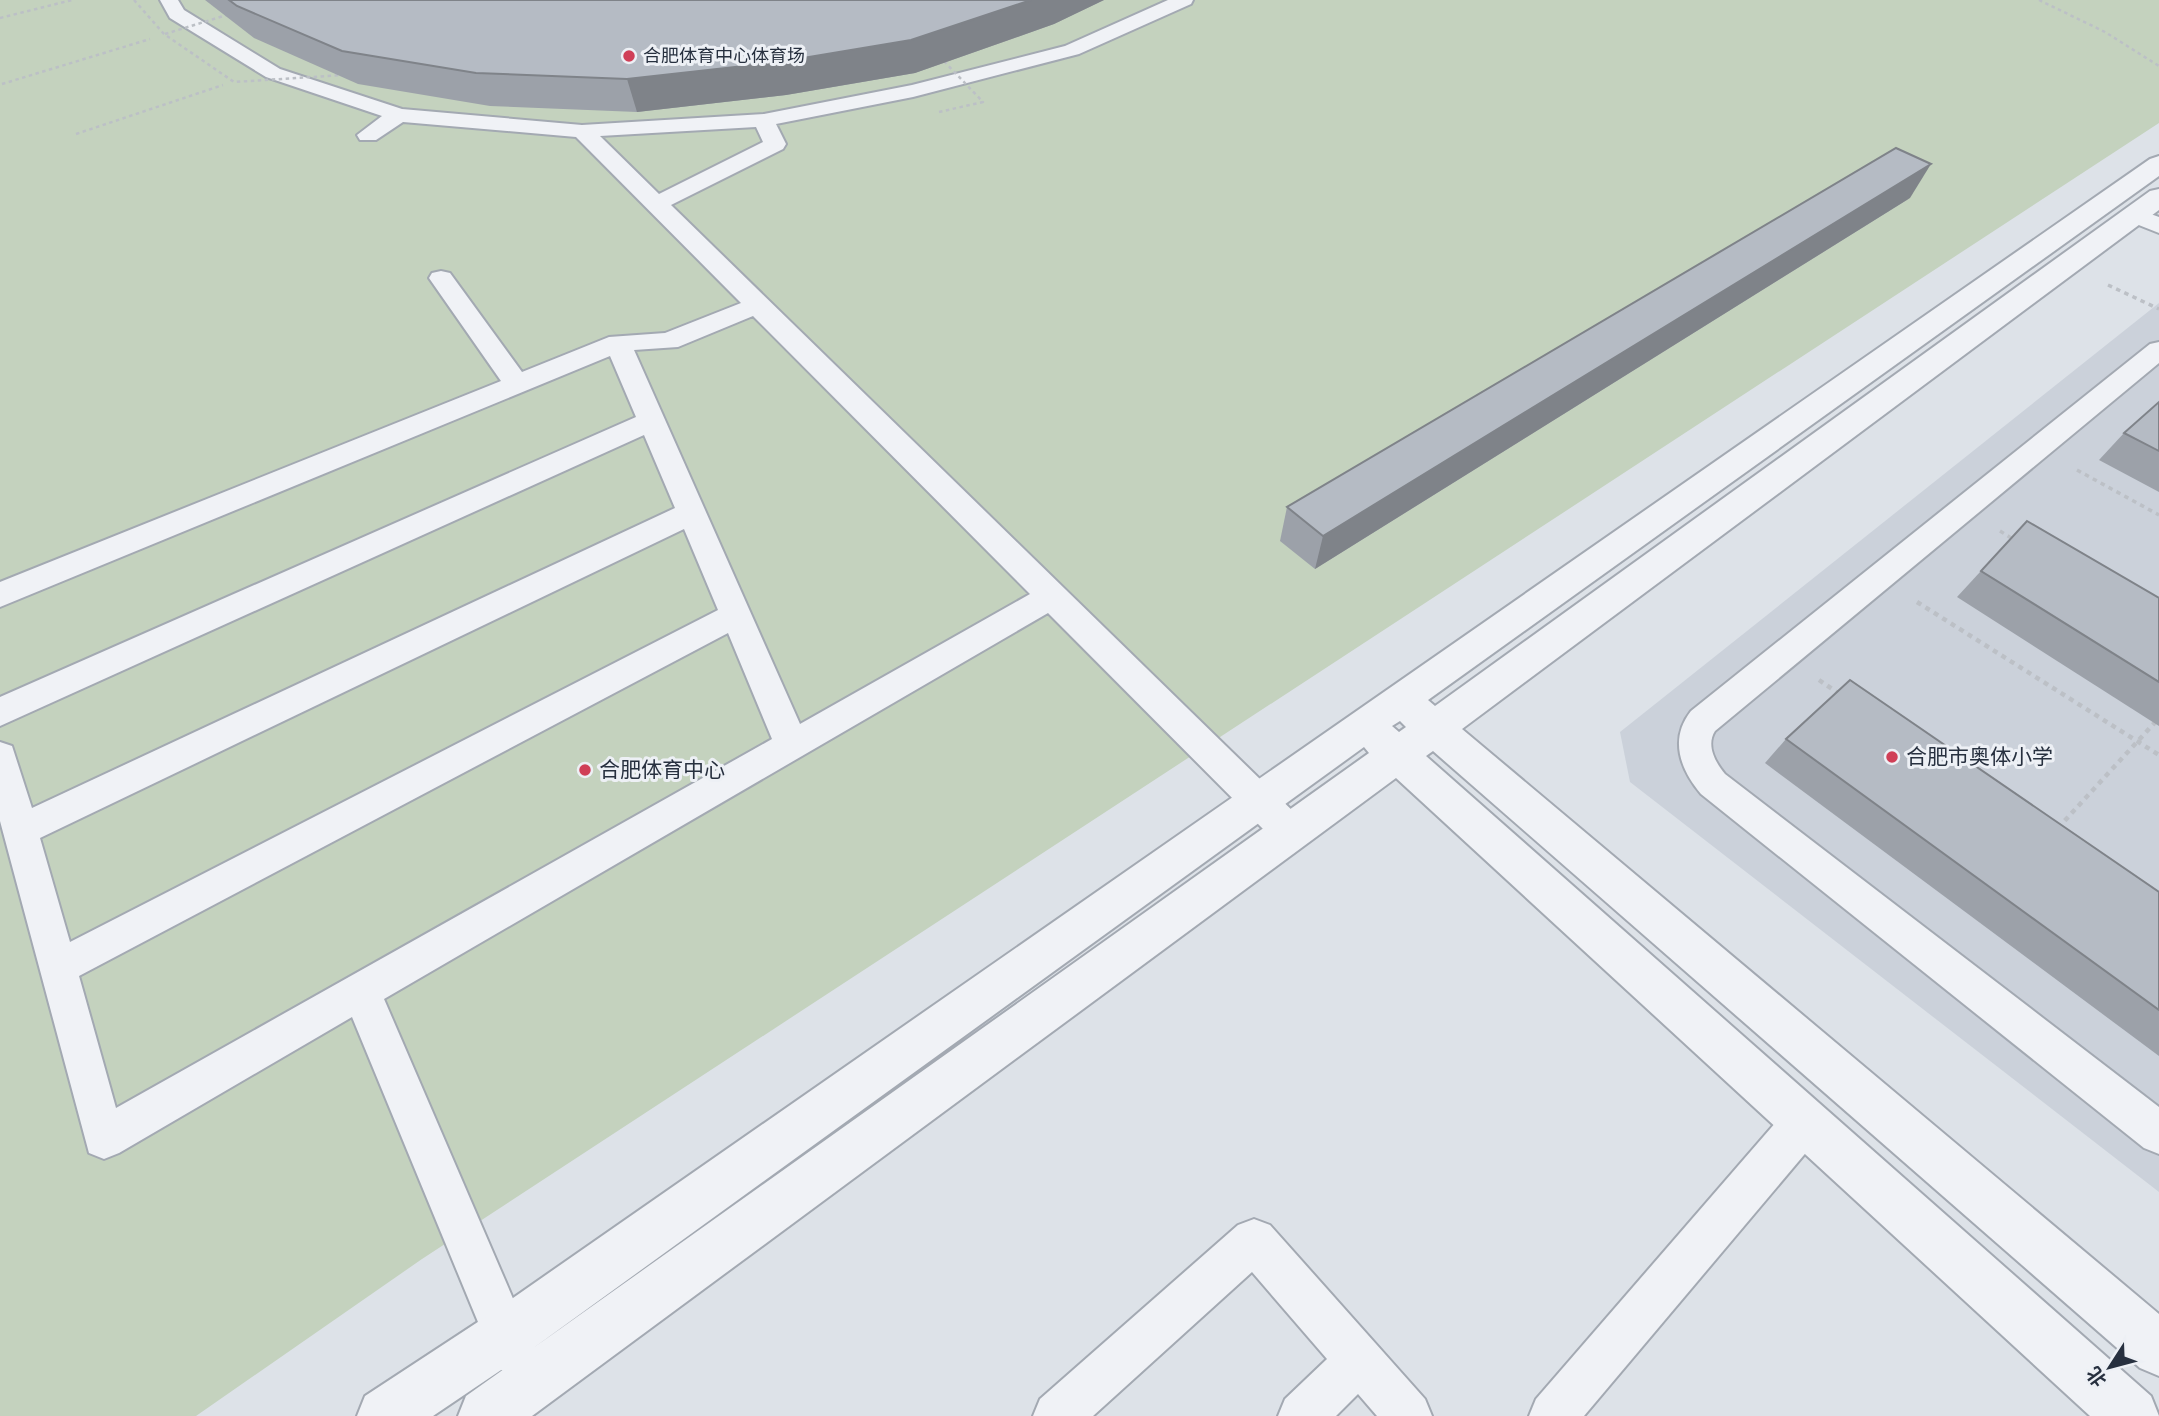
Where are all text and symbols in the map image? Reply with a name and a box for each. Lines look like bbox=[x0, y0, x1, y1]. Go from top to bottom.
place label: 合肥体育中心体育场 bbox=[643, 44, 805, 67]
marker: 合肥体育中心体育场 bbox=[621, 48, 637, 64]
place label: 合肥市奥体小学 bbox=[1906, 743, 2053, 770]
marker: 合肥市奥体小学 bbox=[1884, 749, 1900, 765]
place label: 合肥体育中心 bbox=[599, 756, 725, 783]
marker: 合肥体育中心 bbox=[577, 762, 593, 778]
north arrow bbox=[2075, 1332, 2145, 1402]
text: 北 bbox=[2081, 1362, 2112, 1392]

